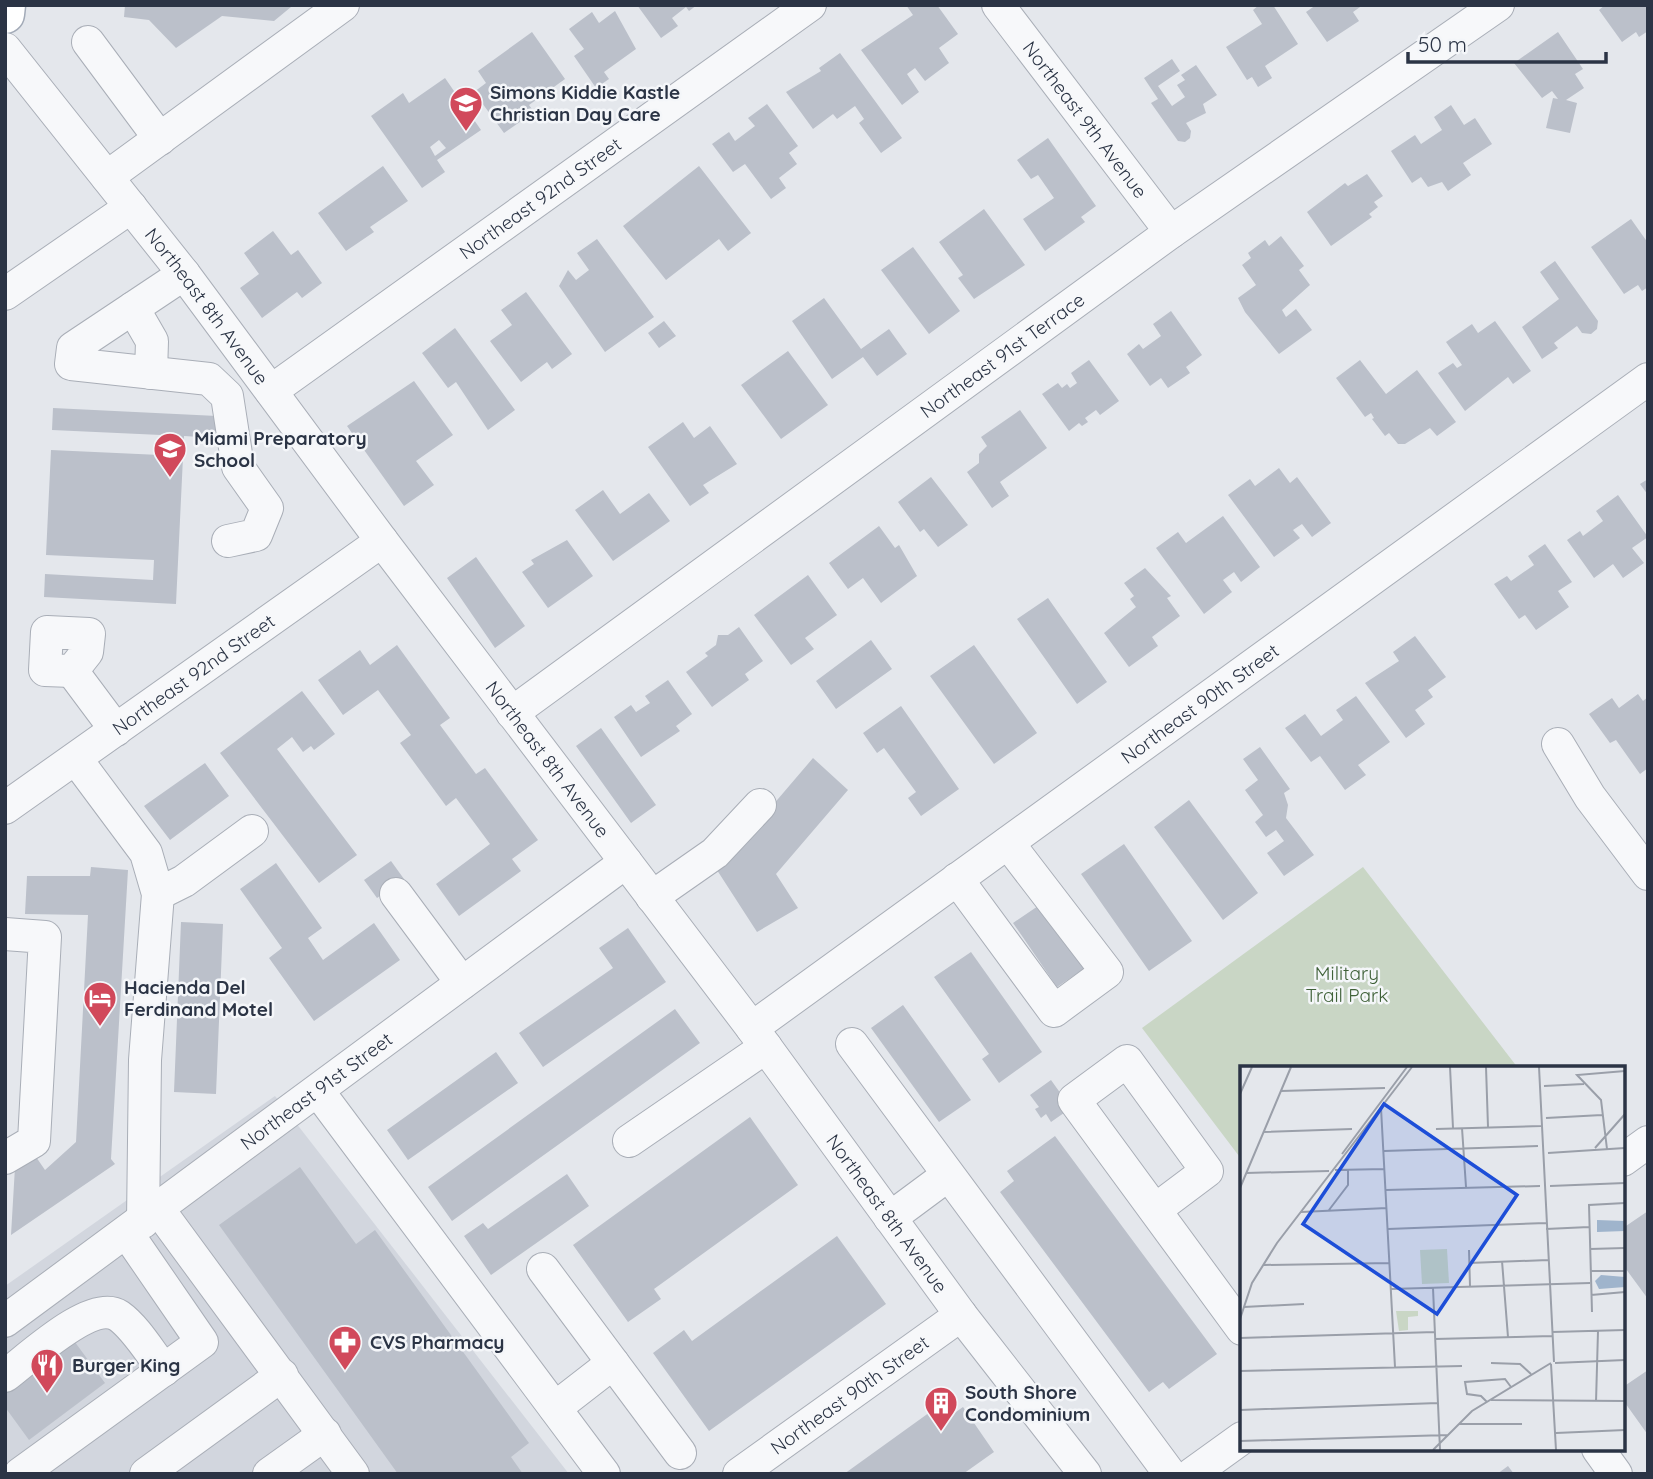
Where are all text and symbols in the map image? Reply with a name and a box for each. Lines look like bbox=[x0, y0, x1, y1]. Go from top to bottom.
scale bar bbox=[1408, 21, 1606, 65]
text: 50 m bbox=[1418, 31, 1467, 57]
street label: Northeast 9th Avenue bbox=[1018, 36, 1153, 203]
place label: Simons Kiddie Kastle Christian Day Care bbox=[490, 80, 680, 126]
school or university icon: Simons Kiddie Kastle Christian Day Care bbox=[447, 84, 485, 133]
street label: Northeast 92nd Street bbox=[454, 132, 626, 264]
street label: Northeast 8th Avenue bbox=[140, 223, 274, 389]
street label: Northeast 91st Terrace bbox=[915, 287, 1089, 423]
place label: Miami Preparatory School bbox=[194, 426, 367, 472]
school or university icon: Miami Preparatory School bbox=[151, 430, 189, 479]
street label: Northeast 92nd Street bbox=[108, 609, 279, 740]
street label: Northeast 90th Street bbox=[1116, 638, 1283, 769]
street label: Northeast 8th Avenue bbox=[481, 676, 615, 842]
park label: Military Trail Park bbox=[1306, 961, 1388, 1007]
place label: Hacienda Del Ferdinand Motel bbox=[124, 975, 273, 1021]
hotel icon: Hacienda Del Ferdinand Motel bbox=[81, 979, 119, 1028]
street label: Northeast 91st Street bbox=[235, 1027, 397, 1155]
inset map bbox=[1240, 1066, 1625, 1451]
street label: Northeast 8th Avenue bbox=[821, 1129, 953, 1298]
pharmacy icon: CVS Pharmacy bbox=[326, 1323, 364, 1372]
place label: CVS Pharmacy bbox=[370, 1330, 505, 1354]
street label: Northeast 90th Street bbox=[766, 1330, 933, 1460]
restaurant icon: Burger King bbox=[28, 1346, 66, 1395]
place label: Burger King bbox=[72, 1353, 180, 1377]
place label: South Shore Condominium bbox=[965, 1380, 1090, 1426]
building icon: South Shore Condominium bbox=[922, 1384, 960, 1433]

